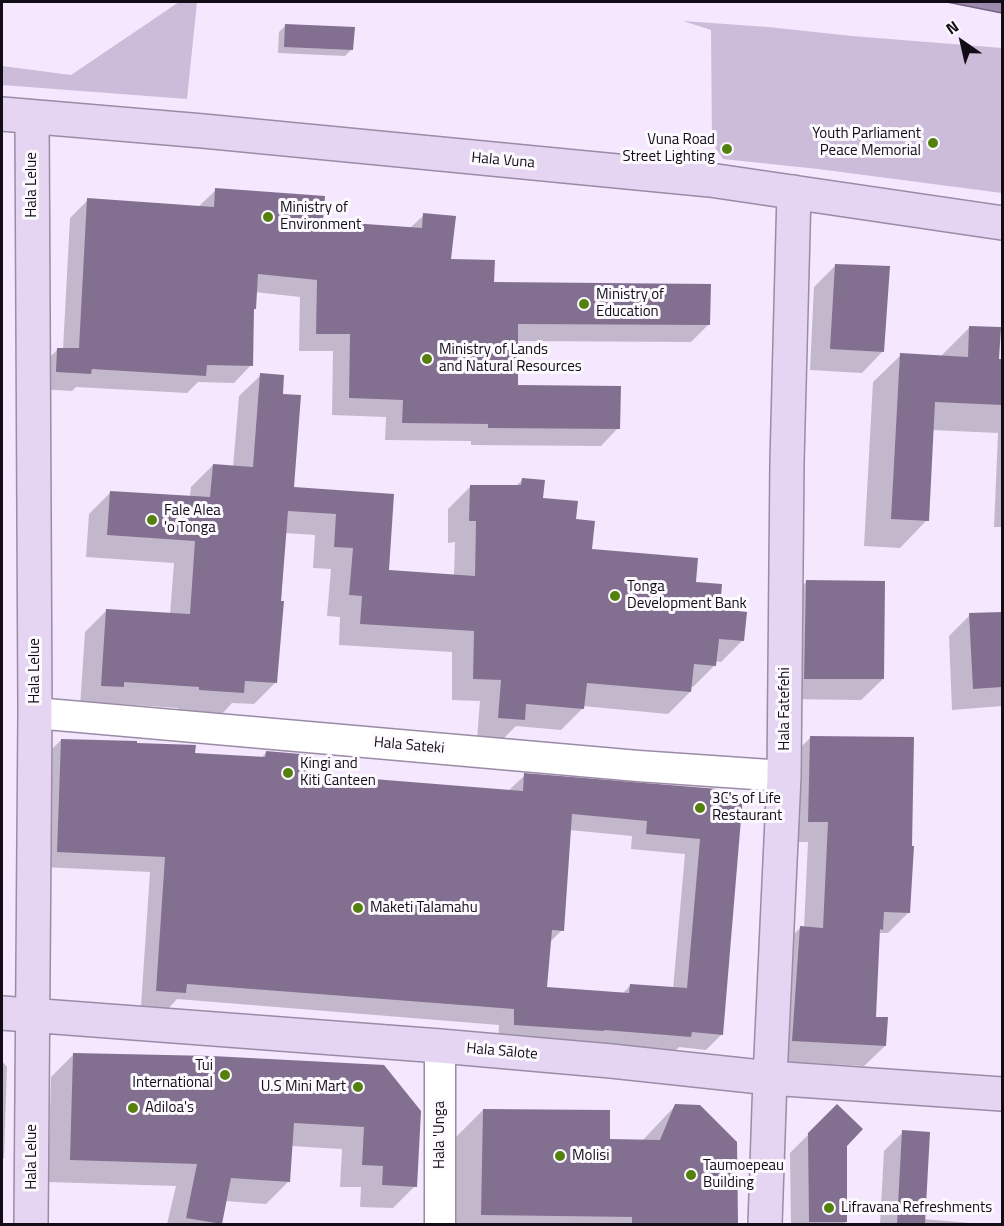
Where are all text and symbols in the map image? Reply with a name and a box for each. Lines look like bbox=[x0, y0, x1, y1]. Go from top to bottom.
north arrow bbox=[932, 12, 992, 72]
text: N bbox=[941, 14, 963, 40]
place label: Youth Parliament Peace Memorial bbox=[812, 125, 921, 160]
place label: Vuna Road Street Lighting bbox=[623, 131, 715, 166]
marker: Youth Parliament Peace Memorial bbox=[926, 136, 940, 150]
marker: Vuna Road Street Lighting bbox=[720, 142, 734, 156]
street label: Hala Vuna bbox=[470, 149, 536, 173]
street label: Hala Lelue bbox=[23, 152, 41, 218]
place label: Ministry of Environment bbox=[280, 199, 361, 234]
marker: Ministry of Environment bbox=[261, 210, 275, 224]
place label: Ministry of Education bbox=[596, 286, 664, 321]
marker: Ministry of Education bbox=[577, 297, 591, 311]
place label: Ministry of Lands and Natural Resources bbox=[439, 341, 582, 376]
marker: Ministry of Lands and Natural Resources bbox=[420, 352, 434, 366]
place label: Fale Alea 'o Tonga bbox=[164, 502, 221, 537]
marker: Fale Alea 'o Tonga bbox=[145, 513, 159, 527]
place label: Tonga Development Bank bbox=[627, 578, 747, 613]
marker: Tonga Development Bank bbox=[608, 589, 622, 603]
street label: Hala Lelue bbox=[26, 638, 44, 704]
street label: Hala Fatefehi bbox=[776, 667, 794, 751]
street label: Hala Sateki bbox=[373, 734, 445, 758]
place label: Kingi and Kiti Canteen bbox=[300, 755, 376, 790]
marker: Kingi and Kiti Canteen bbox=[281, 766, 295, 780]
place label: 3C's of Life Restaurant bbox=[712, 790, 782, 825]
marker: 3C's of Life Restaurant bbox=[693, 801, 707, 815]
place label: Maketi Talamahu bbox=[370, 899, 478, 917]
marker: Maketi Talamahu bbox=[351, 901, 365, 915]
street label: Hala Sālote bbox=[465, 1040, 539, 1064]
place label: Tui International bbox=[132, 1057, 213, 1092]
marker: Tui International bbox=[218, 1068, 232, 1082]
place label: U.S Mini Mart bbox=[261, 1078, 346, 1096]
marker: U.S Mini Mart bbox=[351, 1080, 365, 1094]
place label: Adiloa's bbox=[145, 1099, 194, 1117]
marker: Adiloa's bbox=[126, 1101, 140, 1115]
street label: Hala 'Unga bbox=[431, 1101, 449, 1169]
street label: Hala Lelue bbox=[23, 1124, 41, 1190]
place label: Molisi bbox=[572, 1147, 609, 1165]
marker: Molisi bbox=[553, 1149, 567, 1163]
place label: Taumoepeau Building bbox=[703, 1157, 784, 1192]
marker: Taumoepeau Building bbox=[684, 1168, 698, 1182]
place label: Lifravana Refreshments bbox=[841, 1199, 992, 1217]
marker: Lifravana Refreshments bbox=[822, 1201, 836, 1215]

